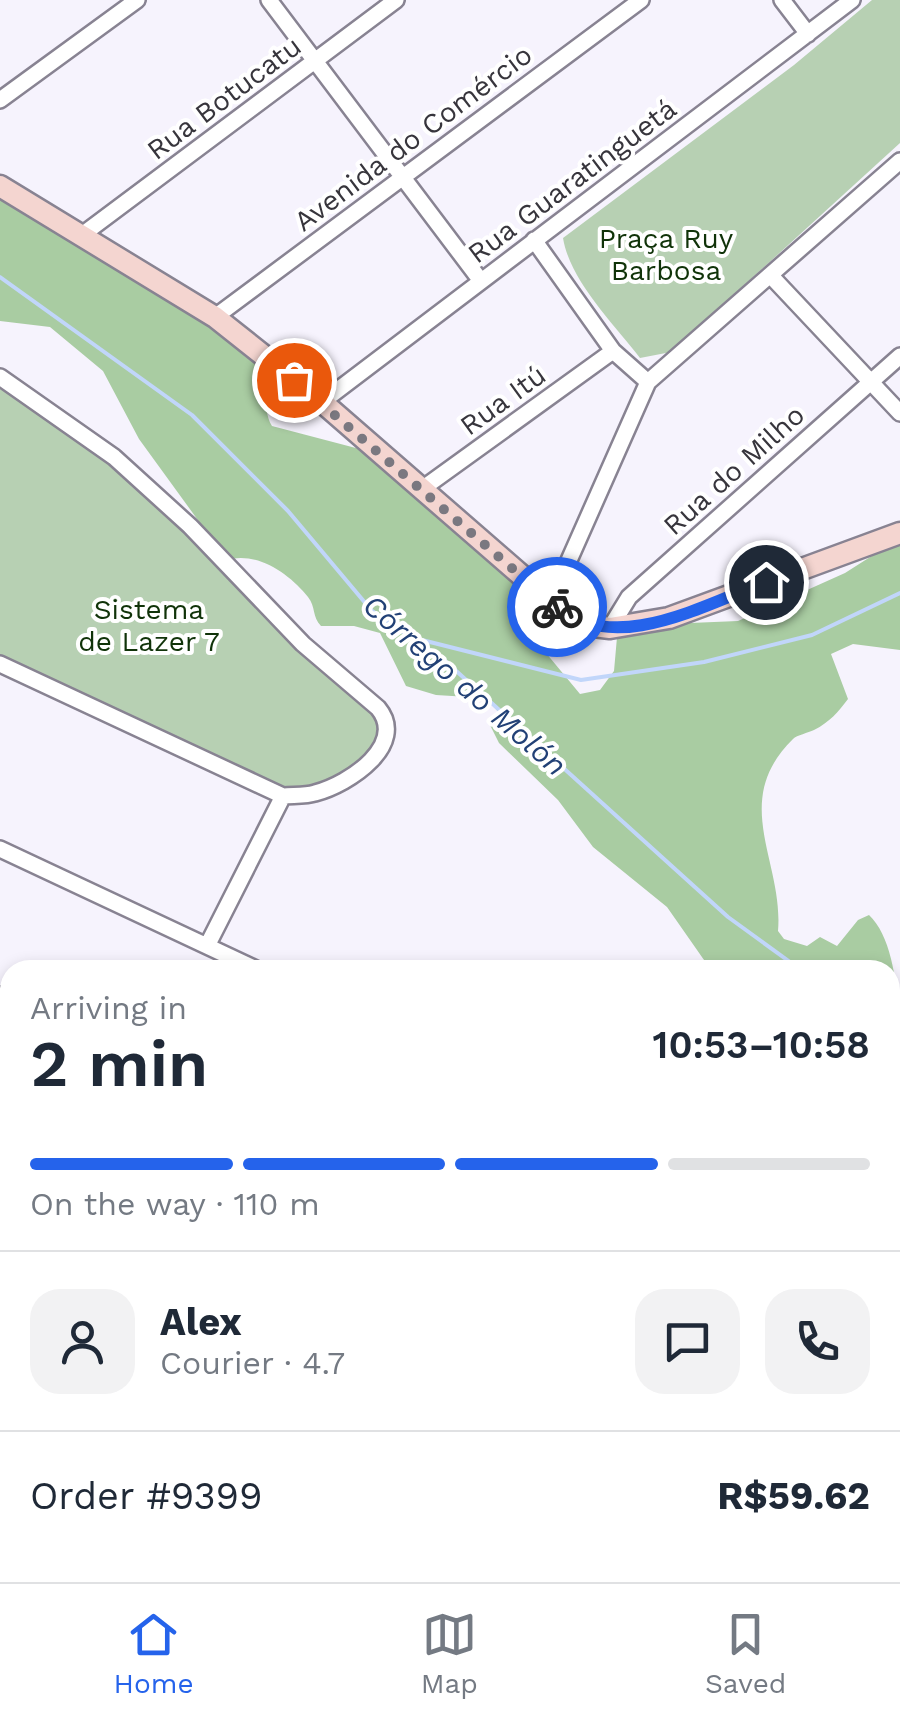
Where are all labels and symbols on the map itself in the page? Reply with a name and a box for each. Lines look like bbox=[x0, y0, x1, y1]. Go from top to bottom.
street label: Rua Botucatu bbox=[141, 29, 307, 167]
street label: Avenida do Comércio bbox=[288, 38, 538, 238]
street label: Rua Guaratinguetá bbox=[461, 92, 683, 270]
park label: Praça Ruy Barbosa bbox=[599, 222, 734, 287]
pin bbox=[252, 338, 337, 423]
street label: Rua Itú bbox=[454, 358, 552, 442]
street label: Rua do Milho bbox=[657, 398, 811, 542]
pin bbox=[724, 540, 809, 625]
courier bbox=[507, 557, 607, 657]
water label: Córrego do Molón bbox=[356, 587, 574, 783]
park label: Sistema de Lazer 7 bbox=[78, 593, 220, 658]

